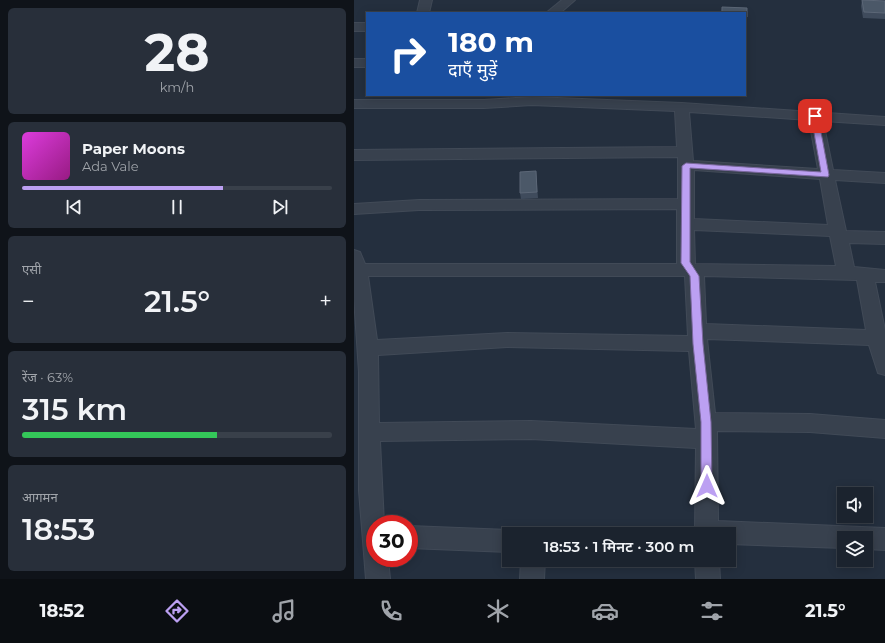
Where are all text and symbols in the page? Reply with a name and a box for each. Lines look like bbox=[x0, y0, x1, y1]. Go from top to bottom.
text: 28 bbox=[144, 21, 210, 84]
text: 180 m bbox=[448, 25, 534, 59]
icon: right bbox=[382, 28, 434, 80]
text: दाएँ मुड़ें bbox=[448, 59, 497, 81]
text: km/h bbox=[160, 79, 194, 95]
pin bbox=[798, 99, 832, 133]
icon: arrive bbox=[804, 105, 826, 127]
text: Paper Moons bbox=[82, 139, 185, 158]
text: Ada Vale bbox=[82, 158, 139, 174]
icon: previous bbox=[63, 196, 85, 218]
icon: pause bbox=[166, 196, 188, 218]
icon: next bbox=[269, 196, 291, 218]
text: एसी bbox=[22, 261, 41, 277]
text: 21.5° bbox=[144, 283, 210, 320]
text: − bbox=[22, 288, 35, 315]
text: + bbox=[319, 288, 332, 315]
text: रेंज · 63% bbox=[22, 369, 73, 385]
text: 315 km bbox=[22, 391, 127, 428]
position arrow bbox=[686, 465, 728, 507]
map controls bbox=[837, 487, 873, 567]
button: sound bbox=[837, 487, 873, 523]
text: आगमन bbox=[22, 489, 58, 505]
text: 18:53 bbox=[22, 511, 95, 548]
speed limit sign: 30 bbox=[366, 515, 418, 567]
button: layers bbox=[837, 531, 873, 567]
text: 18:53 · 1 मिनट · 300 m bbox=[544, 537, 694, 556]
icon: directions bbox=[163, 597, 191, 625]
icon: music bbox=[270, 597, 298, 625]
icon: phone bbox=[377, 597, 405, 625]
icon: climate bbox=[484, 597, 512, 625]
icon: car bbox=[591, 597, 619, 625]
icon: filters bbox=[698, 597, 726, 625]
text: 18:52 bbox=[39, 600, 84, 622]
text: 21.5° bbox=[805, 600, 845, 622]

